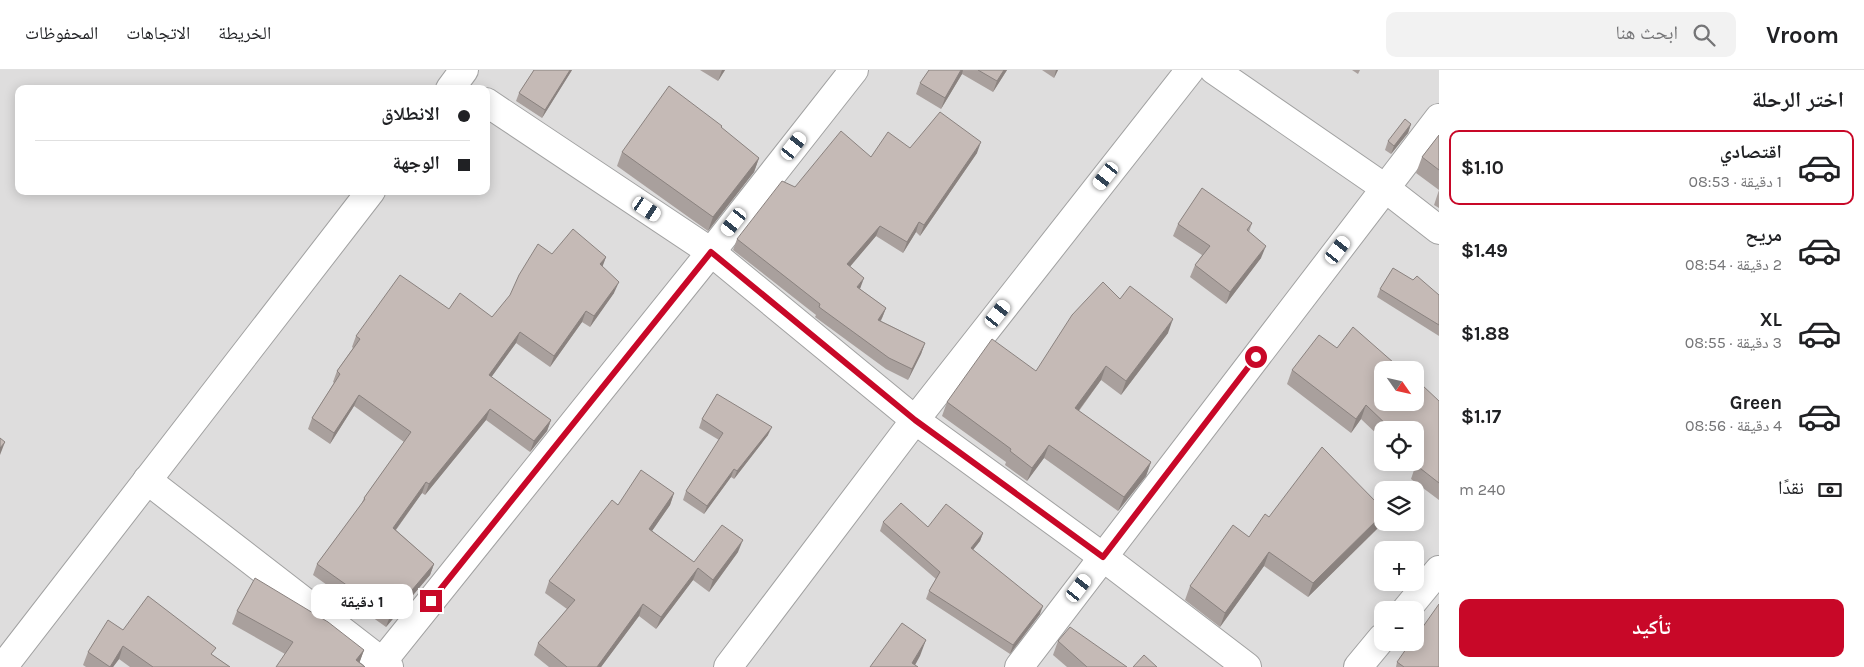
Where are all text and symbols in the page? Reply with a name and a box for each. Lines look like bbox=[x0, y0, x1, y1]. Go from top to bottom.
search box bbox=[1386, 12, 1736, 57]
icon: search bbox=[1690, 21, 1718, 49]
text: Vroom bbox=[1766, 21, 1839, 49]
text: المحفوظات bbox=[25, 22, 98, 44]
text: الاتجاهات bbox=[126, 22, 190, 44]
text: الخريطة bbox=[218, 22, 271, 44]
text: ابحث هنا bbox=[1615, 22, 1678, 44]
text: اختر الرحلة bbox=[1752, 87, 1844, 113]
text: الانطلاق bbox=[381, 103, 440, 125]
car bbox=[778, 130, 809, 162]
text: اقتصادي bbox=[1720, 141, 1782, 163]
icon: car bbox=[1797, 145, 1842, 190]
text: الوجهة bbox=[392, 152, 440, 174]
text: $1.10 bbox=[1461, 157, 1504, 179]
car bbox=[1090, 160, 1121, 192]
text: 1 دقيقة · 08:53 bbox=[1688, 172, 1782, 191]
car bbox=[630, 194, 663, 224]
car bbox=[718, 206, 749, 238]
text: مريح bbox=[1745, 224, 1782, 246]
icon: car bbox=[1797, 228, 1842, 273]
car bbox=[1322, 234, 1353, 266]
text: $1.49 bbox=[1461, 240, 1508, 262]
text: 2 دقيقة · 08:54 bbox=[1685, 255, 1782, 274]
car bbox=[982, 298, 1013, 330]
text: XL bbox=[1760, 309, 1782, 331]
icon: car bbox=[1797, 311, 1842, 356]
text: $1.88 bbox=[1461, 323, 1510, 345]
text: 3 دقيقة · 08:55 bbox=[1685, 333, 1782, 352]
route start bbox=[1245, 346, 1267, 368]
north arrow bbox=[1374, 361, 1424, 411]
map controls bbox=[1374, 361, 1424, 651]
text: Green bbox=[1730, 392, 1782, 414]
icon: car bbox=[1797, 394, 1842, 439]
text: $1.17 bbox=[1461, 406, 1501, 428]
text: 4 دقيقة · 08:56 bbox=[1685, 416, 1782, 435]
button: locate bbox=[1374, 421, 1424, 471]
icon: cash bbox=[1816, 476, 1844, 504]
text: نقدًا bbox=[1778, 477, 1804, 499]
text: 240 m bbox=[1459, 480, 1506, 499]
button: layers bbox=[1374, 481, 1424, 531]
button: + bbox=[1374, 541, 1424, 591]
car bbox=[1063, 572, 1094, 604]
callout: 1 دقيقة bbox=[311, 584, 414, 618]
route end bbox=[420, 590, 442, 612]
text: 1 دقيقة bbox=[340, 592, 384, 611]
button: تأكيد bbox=[1459, 599, 1844, 657]
button: − bbox=[1374, 601, 1424, 651]

